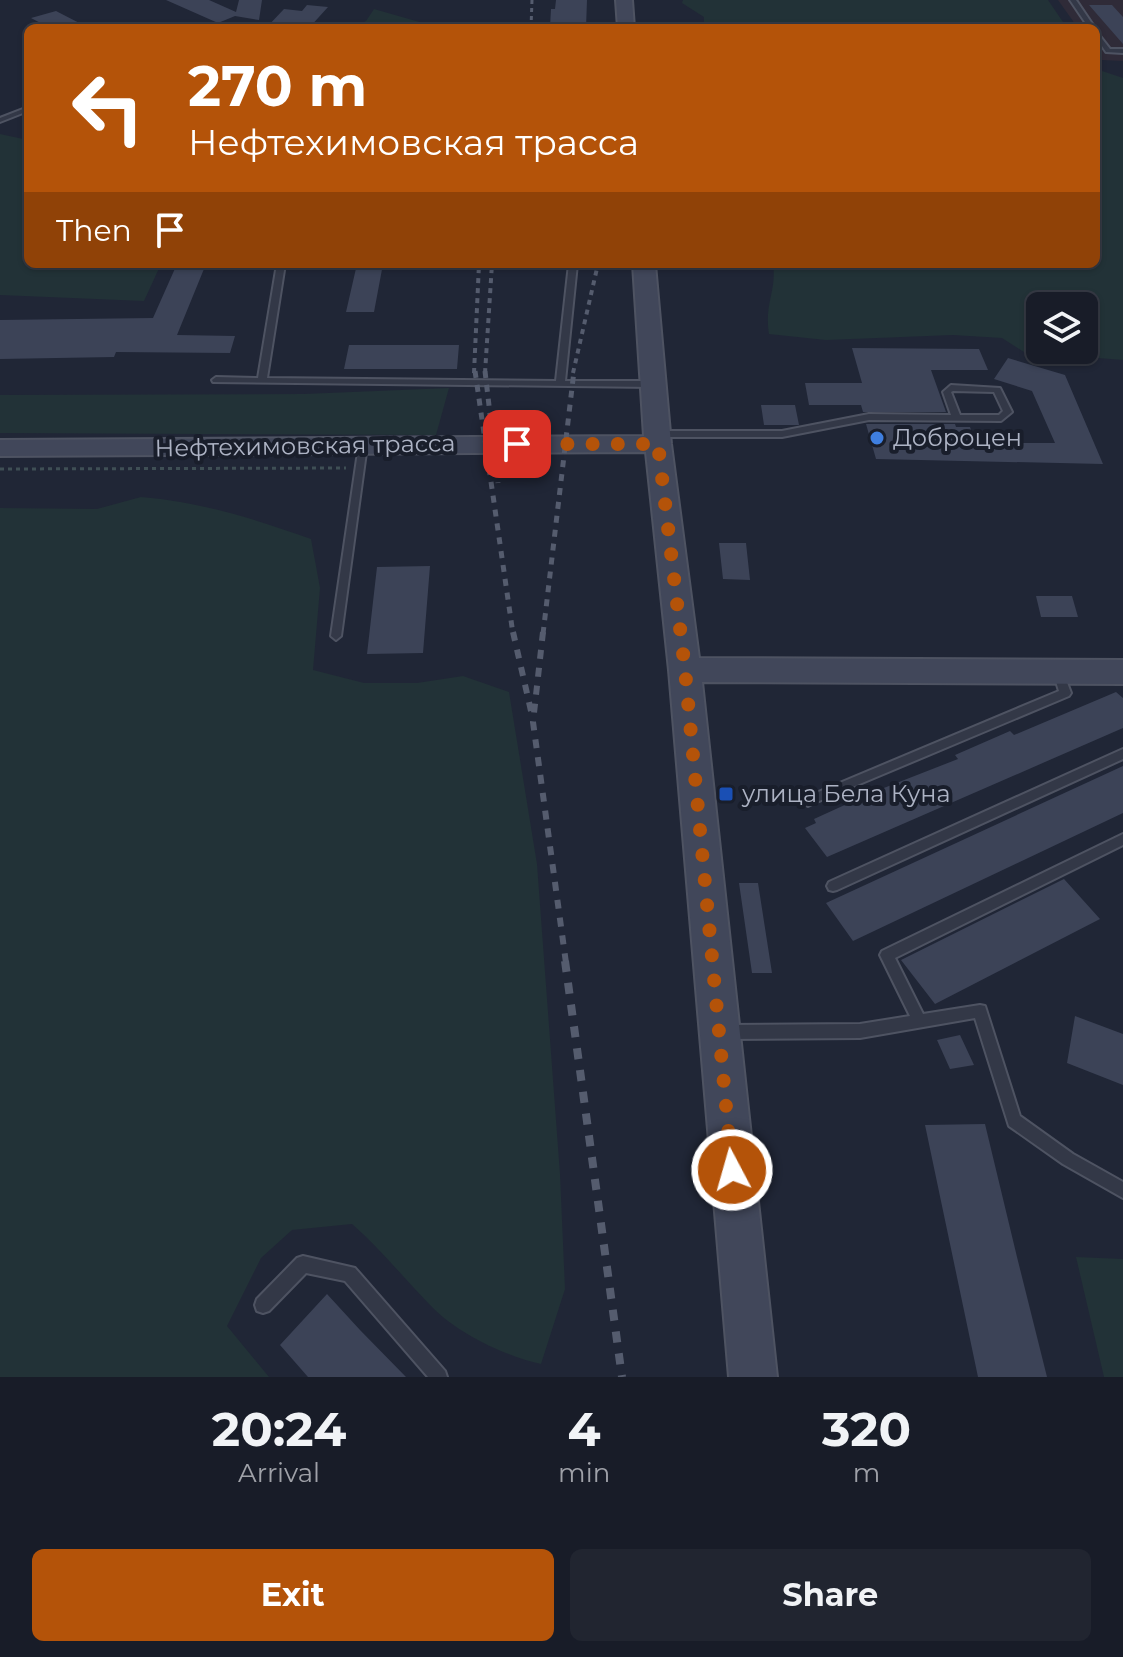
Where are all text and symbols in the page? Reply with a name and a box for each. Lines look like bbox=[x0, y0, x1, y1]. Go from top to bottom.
text: 270 m bbox=[188, 52, 367, 120]
icon: left bbox=[56, 56, 160, 160]
text: Нефтехимовская трасса bbox=[188, 120, 639, 164]
icon: arrive bbox=[148, 208, 192, 252]
text: Then bbox=[56, 212, 132, 249]
map controls bbox=[1026, 292, 1098, 364]
button: layers bbox=[1026, 292, 1098, 364]
pin bbox=[483, 410, 551, 478]
icon: arrive bbox=[495, 422, 539, 466]
place label: Доброцен bbox=[893, 423, 1022, 452]
street label: Нефтехимовская трасса bbox=[154, 428, 456, 463]
marker: Доброцен bbox=[868, 429, 886, 447]
place label: улица Бела Куна bbox=[741, 779, 950, 808]
marker: улица Бела Куна bbox=[717, 785, 735, 803]
position arrow bbox=[690, 1128, 774, 1212]
text: 20:24 bbox=[212, 1400, 346, 1458]
text: 4 bbox=[568, 1400, 601, 1458]
text: 320 bbox=[822, 1400, 911, 1458]
text: Arrival bbox=[238, 1457, 320, 1489]
text: min bbox=[558, 1457, 610, 1489]
text: m bbox=[853, 1457, 880, 1489]
button: Exit bbox=[32, 1549, 554, 1641]
button: Share bbox=[570, 1549, 1091, 1641]

